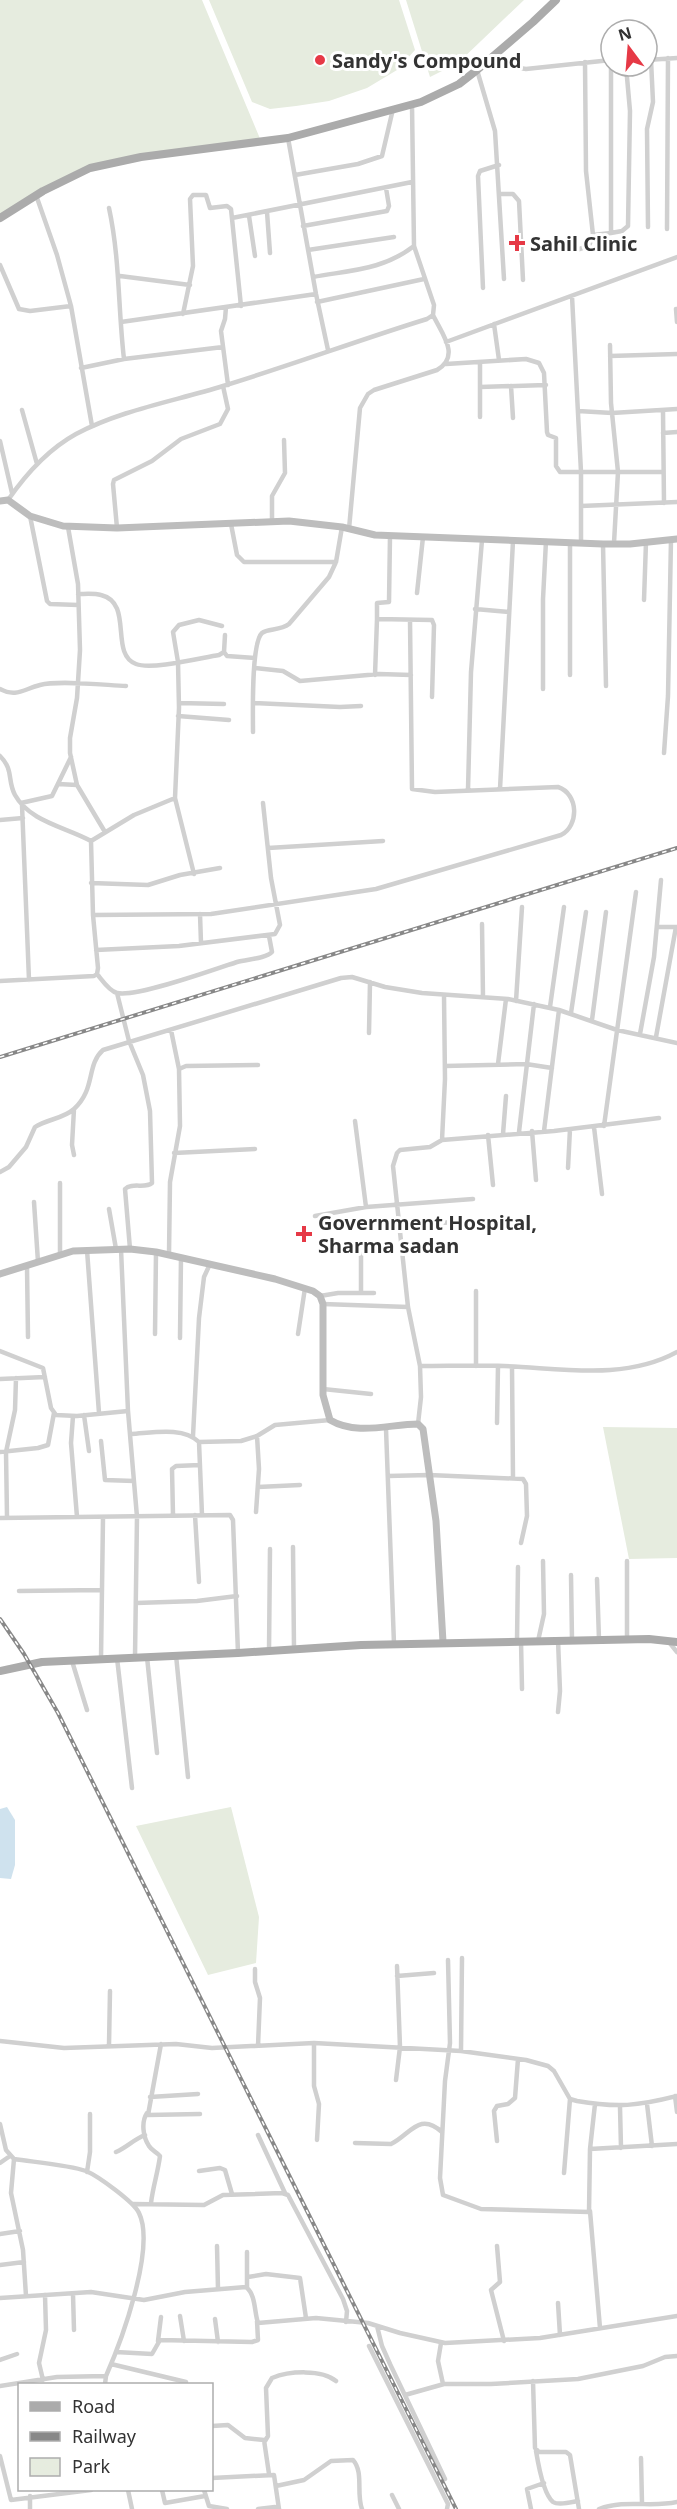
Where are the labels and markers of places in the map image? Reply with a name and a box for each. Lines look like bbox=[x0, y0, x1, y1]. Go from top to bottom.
place label: Sandy's Compound bbox=[332, 47, 521, 74]
marker: Sandy's Compound bbox=[313, 53, 327, 67]
place label: Sahil Clinic bbox=[530, 230, 637, 257]
marker: Sahil Clinic bbox=[508, 234, 526, 252]
place label: Government Hospital, Sharma sadan bbox=[318, 1209, 537, 1259]
marker: Government Hospital, Sharma sadan bbox=[295, 1225, 313, 1243]

